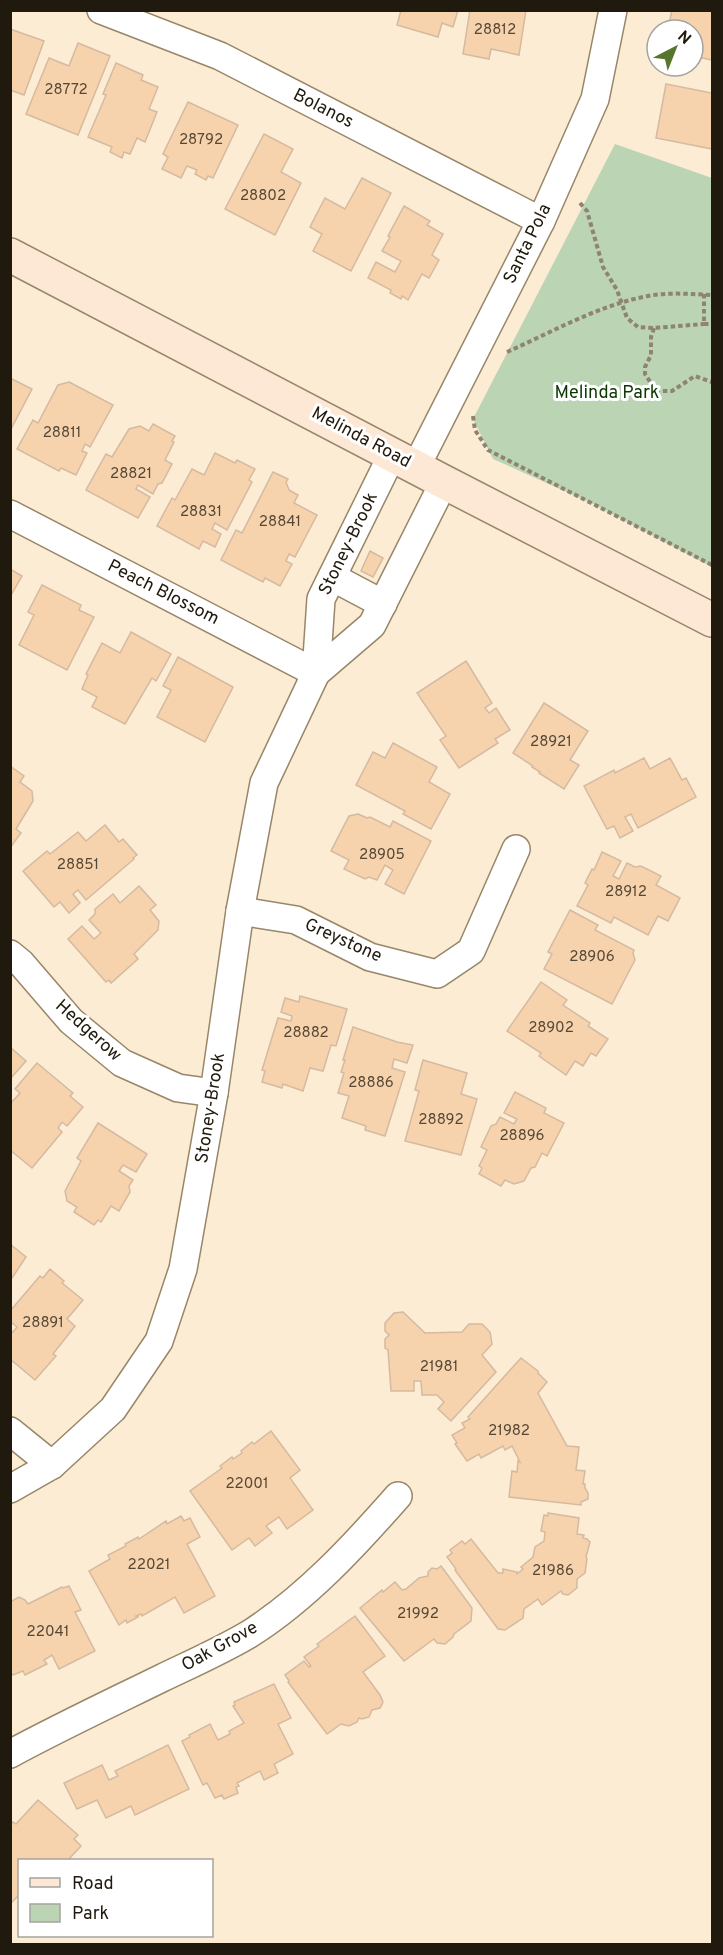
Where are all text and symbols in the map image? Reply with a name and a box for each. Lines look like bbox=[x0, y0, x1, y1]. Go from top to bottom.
north arrow bbox=[645, 18, 705, 78]
house number: 28812 bbox=[474, 21, 516, 40]
text: N bbox=[673, 27, 695, 50]
house number: 28772 bbox=[44, 81, 88, 100]
street label: Bolanos bbox=[289, 84, 357, 134]
house number: 28792 bbox=[179, 131, 223, 150]
house number: 28802 bbox=[240, 187, 286, 206]
street label: Santa Pola bbox=[499, 200, 557, 288]
park label: Melinda Park bbox=[555, 382, 659, 405]
street label: Melinda Road bbox=[307, 402, 415, 474]
house number: 28811 bbox=[43, 424, 81, 443]
house number: 28821 bbox=[110, 465, 152, 484]
street label: Stoney-Brook bbox=[314, 489, 384, 599]
house number: 28831 bbox=[180, 503, 222, 522]
house number: 28841 bbox=[259, 513, 301, 532]
street label: Peach Blossom bbox=[103, 555, 223, 631]
house number: 28921 bbox=[530, 733, 572, 752]
house number: 28905 bbox=[359, 846, 405, 865]
house number: 28851 bbox=[57, 856, 99, 875]
house number: 28912 bbox=[605, 883, 647, 902]
street label: Greystone bbox=[301, 914, 385, 968]
house number: 28906 bbox=[569, 948, 615, 967]
street label: Hedgerow bbox=[50, 995, 126, 1067]
house number: 28902 bbox=[528, 1019, 574, 1038]
house number: 28882 bbox=[283, 1024, 329, 1043]
street label: Stoney-Brook bbox=[191, 1051, 231, 1165]
house number: 28886 bbox=[348, 1074, 394, 1093]
house number: 28892 bbox=[418, 1111, 464, 1130]
house number: 28896 bbox=[499, 1127, 545, 1146]
house number: 28891 bbox=[22, 1314, 64, 1333]
house number: 21981 bbox=[420, 1358, 458, 1377]
house number: 21982 bbox=[488, 1422, 530, 1441]
house number: 22001 bbox=[225, 1475, 269, 1494]
house number: 22021 bbox=[128, 1556, 170, 1575]
house number: 21986 bbox=[532, 1562, 574, 1581]
house number: 21992 bbox=[397, 1605, 439, 1624]
street label: Oak Grove bbox=[178, 1617, 262, 1677]
house number: 22041 bbox=[27, 1623, 69, 1642]
legend bbox=[18, 1859, 213, 1937]
text: Road bbox=[72, 1873, 114, 1896]
text: Park bbox=[72, 1903, 109, 1926]

